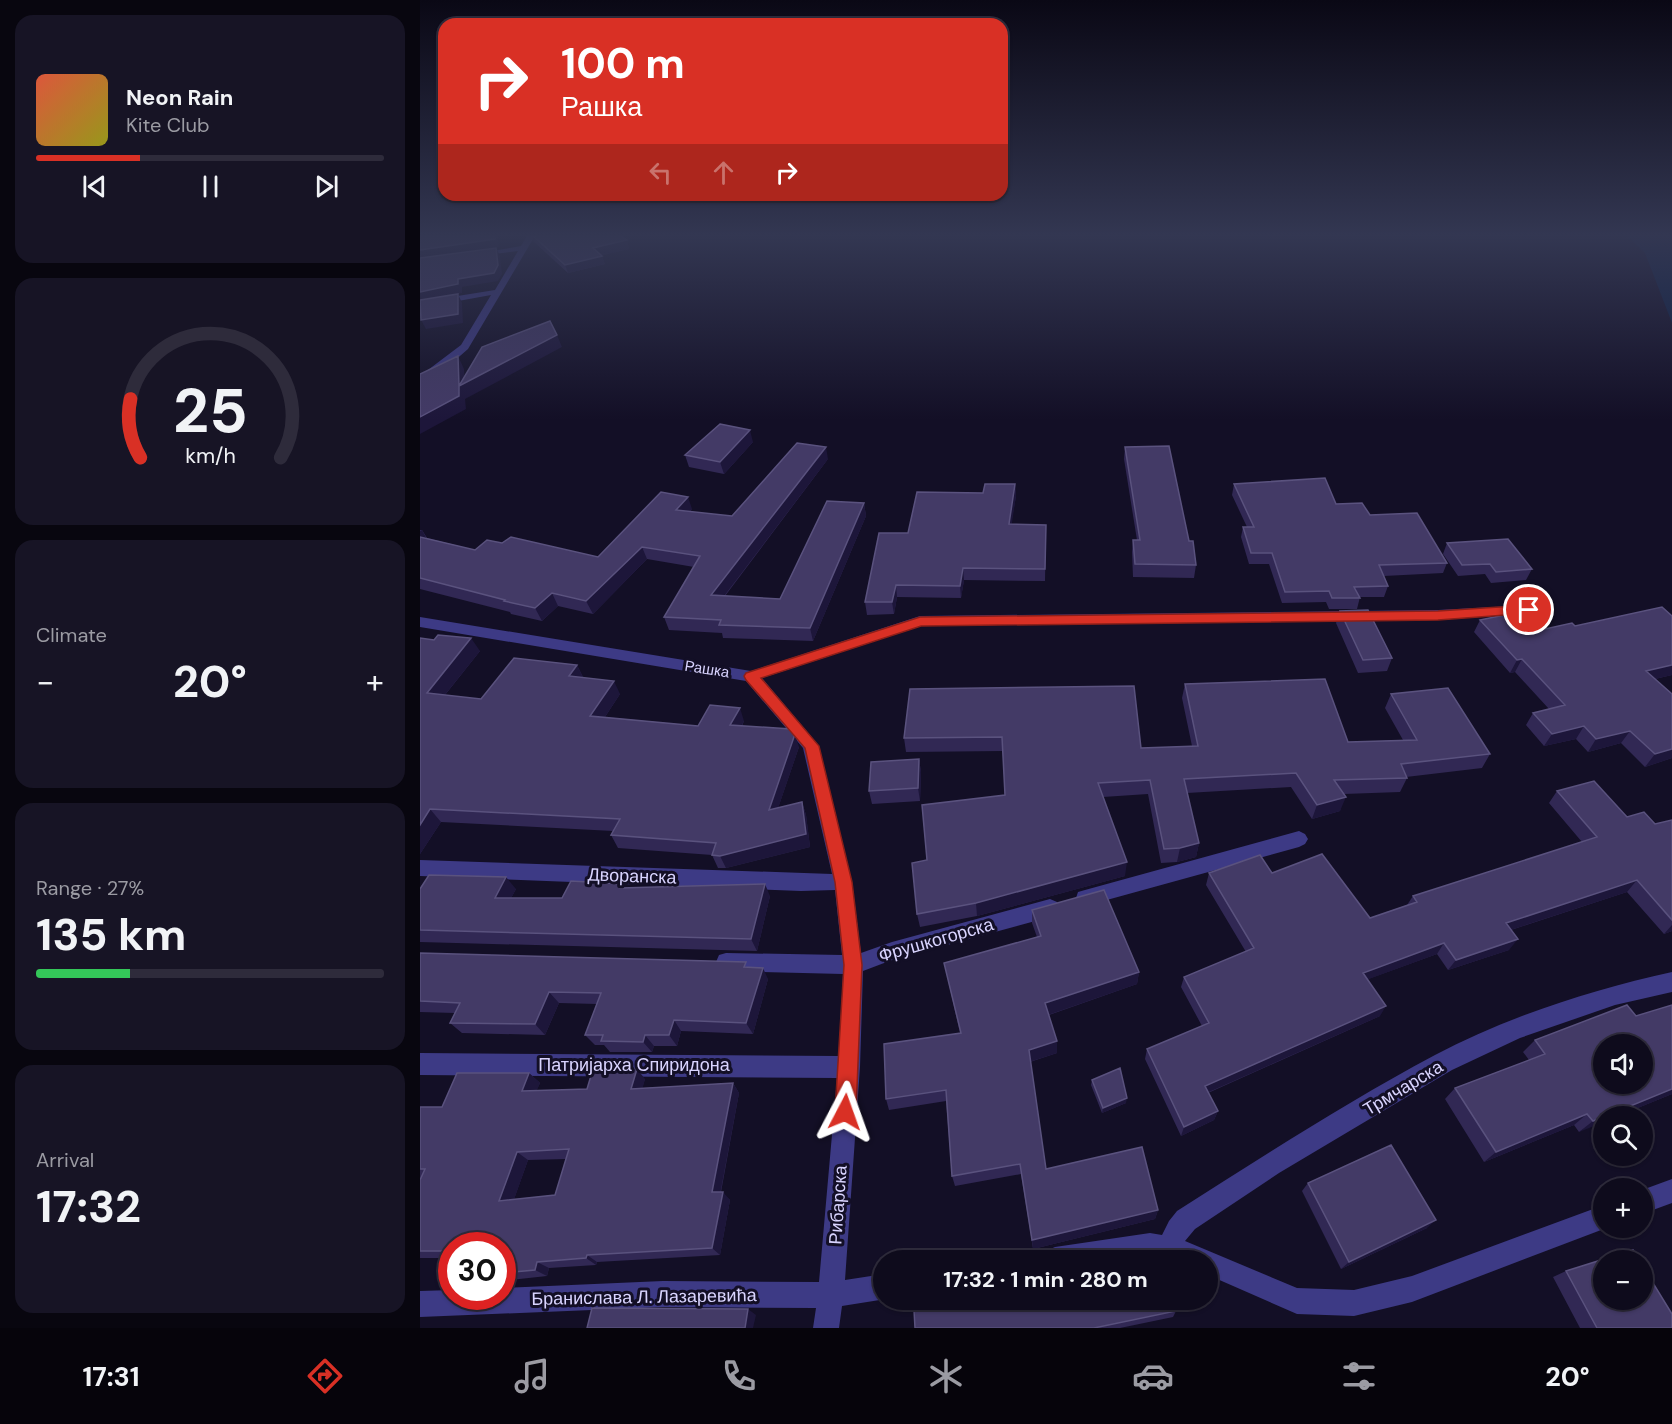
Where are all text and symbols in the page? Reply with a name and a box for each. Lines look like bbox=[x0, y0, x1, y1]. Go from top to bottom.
text: 100 m bbox=[561, 36, 685, 91]
icon: right bbox=[462, 42, 540, 120]
text: Neon Rain bbox=[126, 83, 233, 112]
text: Рашка bbox=[561, 89, 642, 124]
text: Kite Club bbox=[126, 112, 210, 138]
icon: left bbox=[644, 156, 677, 189]
icon: ahead bbox=[707, 156, 740, 189]
icon: right bbox=[770, 156, 803, 189]
icon: previous bbox=[78, 170, 111, 203]
icon: pause bbox=[194, 170, 227, 203]
icon: next bbox=[310, 170, 343, 203]
text: 25 bbox=[173, 371, 247, 452]
text: km/h bbox=[185, 443, 235, 471]
pin bbox=[1503, 584, 1554, 635]
icon: arrive bbox=[1512, 593, 1545, 626]
text: Climate bbox=[36, 622, 107, 648]
text: 20° bbox=[173, 652, 247, 711]
street label: Рашка bbox=[683, 656, 731, 683]
text: − bbox=[36, 660, 54, 703]
text: + bbox=[366, 660, 384, 703]
street label: Дворанска bbox=[587, 862, 678, 890]
text: Range · 27% bbox=[36, 875, 144, 901]
text: 135 km bbox=[36, 905, 186, 964]
street label: Фрушкогорска bbox=[876, 912, 997, 968]
map controls bbox=[1593, 1034, 1653, 1310]
button: sound bbox=[1593, 1034, 1653, 1094]
street label: Патријарха Спиридона bbox=[538, 1053, 731, 1077]
street label: Трмчарска bbox=[1359, 1054, 1448, 1121]
position arrow bbox=[813, 1080, 877, 1144]
button: search bbox=[1593, 1106, 1653, 1166]
text: Arrival bbox=[36, 1147, 94, 1173]
street label: Рибарска bbox=[823, 1164, 853, 1245]
text: 17:32 bbox=[36, 1177, 141, 1236]
button: + bbox=[1593, 1178, 1653, 1238]
speed limit sign: 30 bbox=[438, 1232, 516, 1310]
button: − bbox=[1593, 1250, 1653, 1310]
text: 17:32 · 1 min · 280 m bbox=[943, 1265, 1148, 1294]
street label: Бранислава Л. Лазаревића bbox=[531, 1283, 758, 1311]
icon: directions bbox=[304, 1355, 346, 1397]
icon: music bbox=[511, 1355, 553, 1397]
icon: phone bbox=[718, 1355, 760, 1397]
icon: climate bbox=[925, 1355, 967, 1397]
icon: car bbox=[1132, 1355, 1174, 1397]
icon: filters bbox=[1338, 1355, 1380, 1397]
text: 17:31 bbox=[82, 1359, 140, 1394]
text: 20° bbox=[1545, 1359, 1589, 1394]

